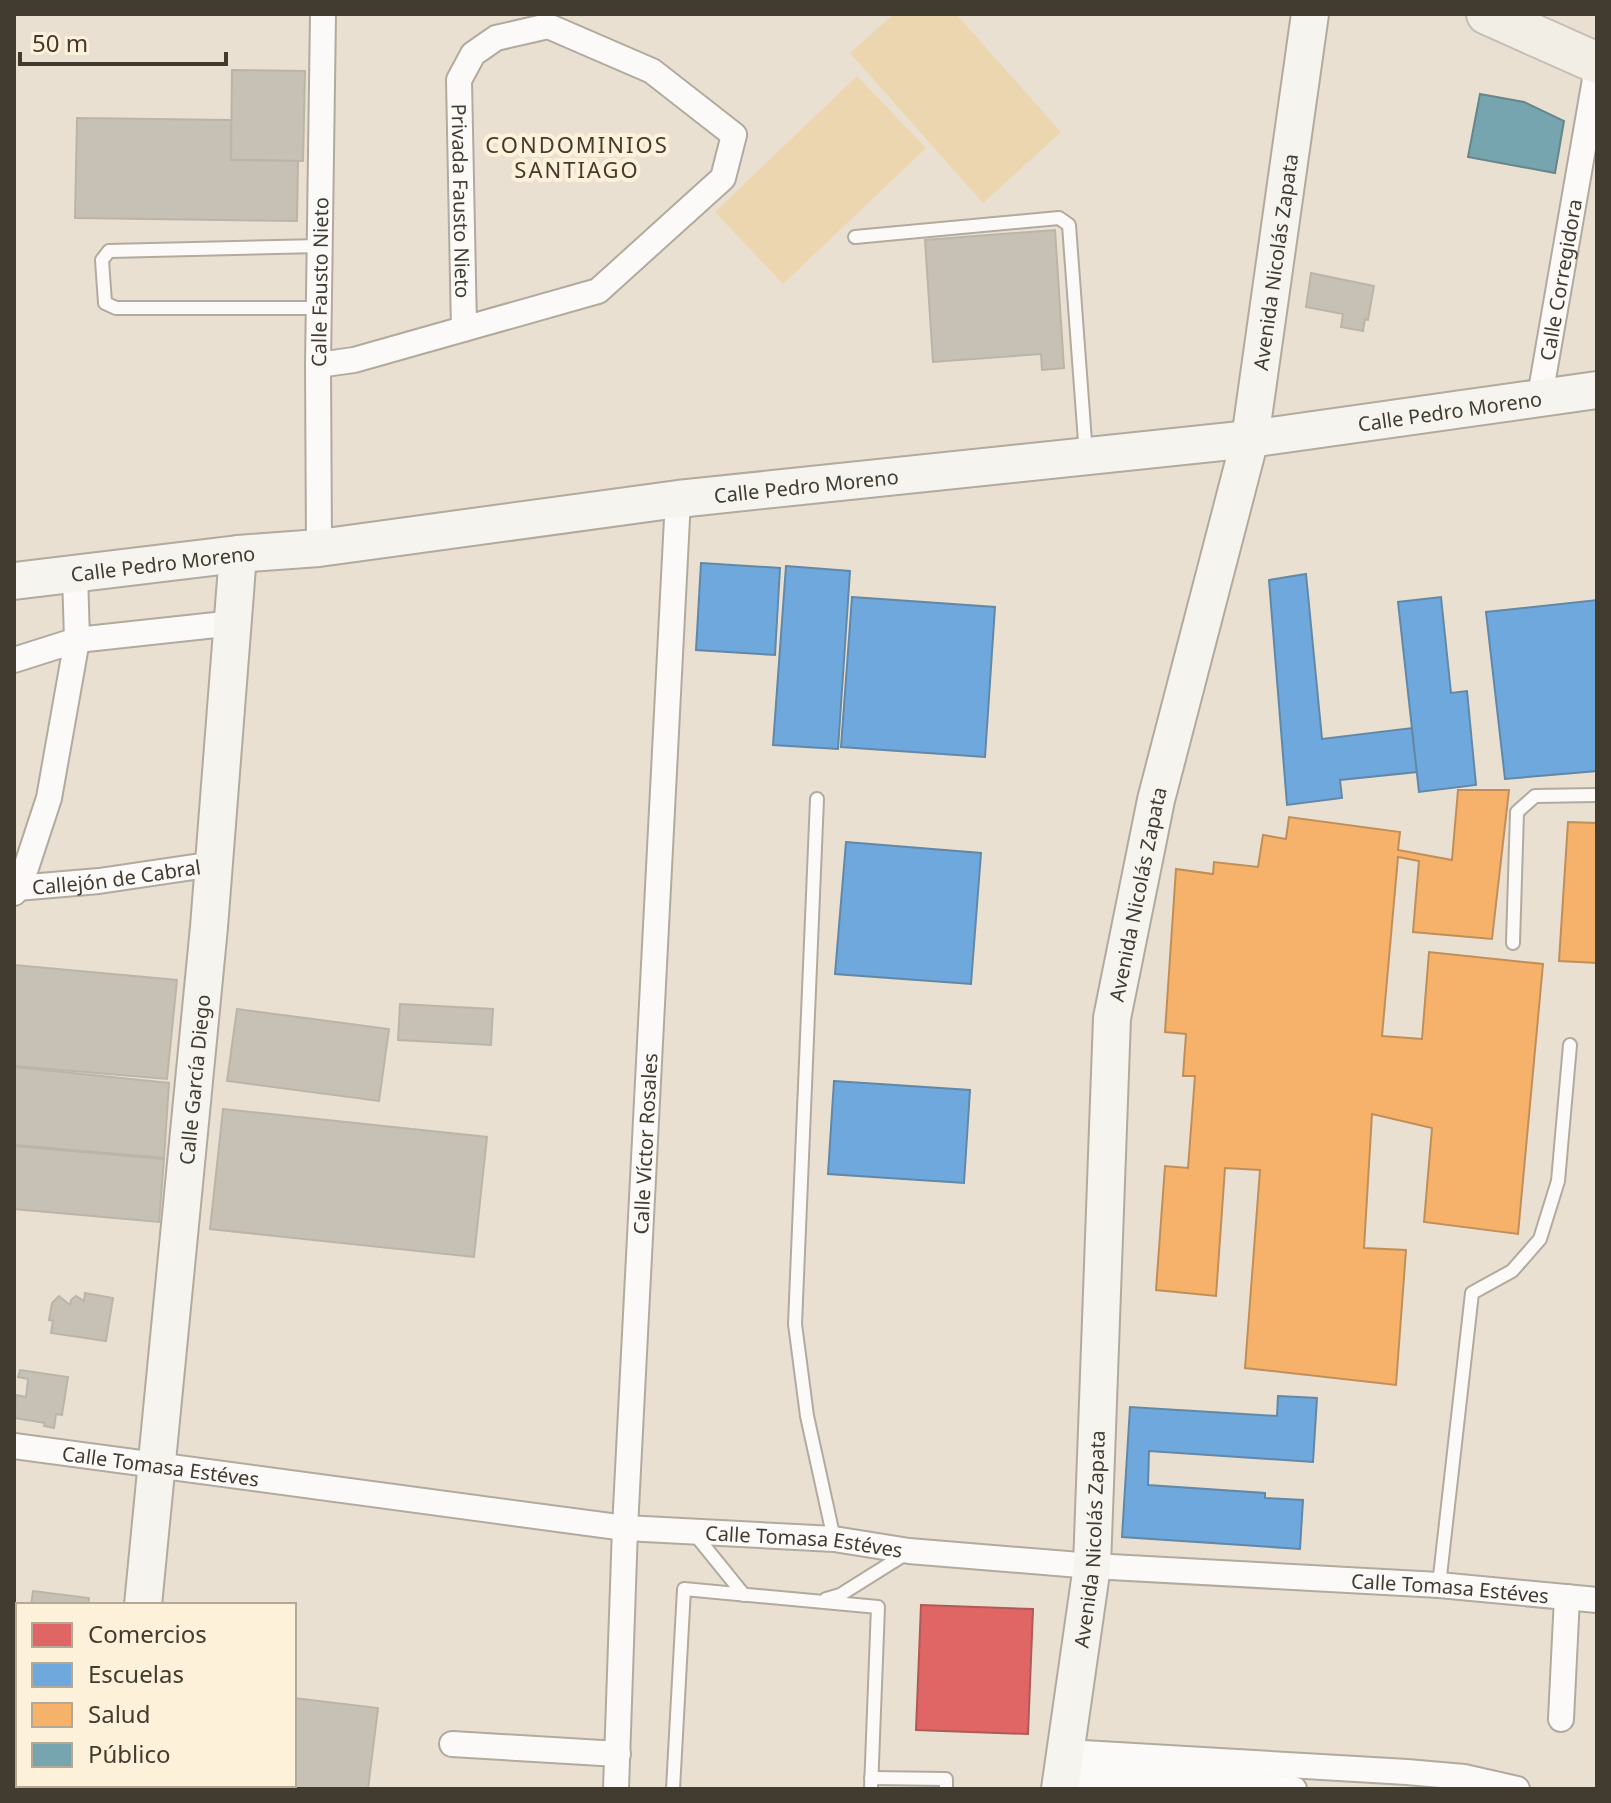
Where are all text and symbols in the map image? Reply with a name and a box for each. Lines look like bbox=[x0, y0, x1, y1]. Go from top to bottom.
scale bar bbox=[20, 16, 226, 66]
text: 50 m bbox=[32, 26, 88, 59]
street label: Privada Fausto Nieto bbox=[446, 103, 477, 299]
district label: CONDOMINIOS SANTIAGO bbox=[485, 129, 669, 184]
street label: Avenida Nicolás Zapata bbox=[1246, 152, 1304, 372]
street label: Calle Fausto Nieto bbox=[304, 197, 334, 367]
street label: Calle Corregidora bbox=[1533, 197, 1588, 363]
street label: Calle Pedro Moreno bbox=[1356, 384, 1543, 437]
street label: Calle Pedro Moreno bbox=[712, 462, 900, 509]
street label: Calle Pedro Moreno bbox=[69, 539, 256, 588]
street label: Avenida Nicolás Zapata bbox=[1102, 784, 1172, 1004]
street label: Callejón de Cabral bbox=[31, 853, 202, 900]
street label: Calle García Diego bbox=[172, 993, 216, 1166]
street label: Calle Víctor Rosales bbox=[627, 1052, 663, 1235]
street label: Avenida Nicolás Zapata bbox=[1067, 1430, 1110, 1650]
street label: Calle Tomasa Estéves bbox=[61, 1439, 261, 1492]
street label: Calle Tomasa Estéves bbox=[704, 1519, 905, 1563]
street label: Calle Tomasa Estéves bbox=[1350, 1567, 1550, 1609]
legend bbox=[16, 1603, 296, 1787]
text: Comercios bbox=[88, 1617, 207, 1650]
text: Escuelas bbox=[88, 1657, 184, 1690]
text: Salud bbox=[88, 1697, 150, 1730]
text: Público bbox=[88, 1737, 171, 1770]

